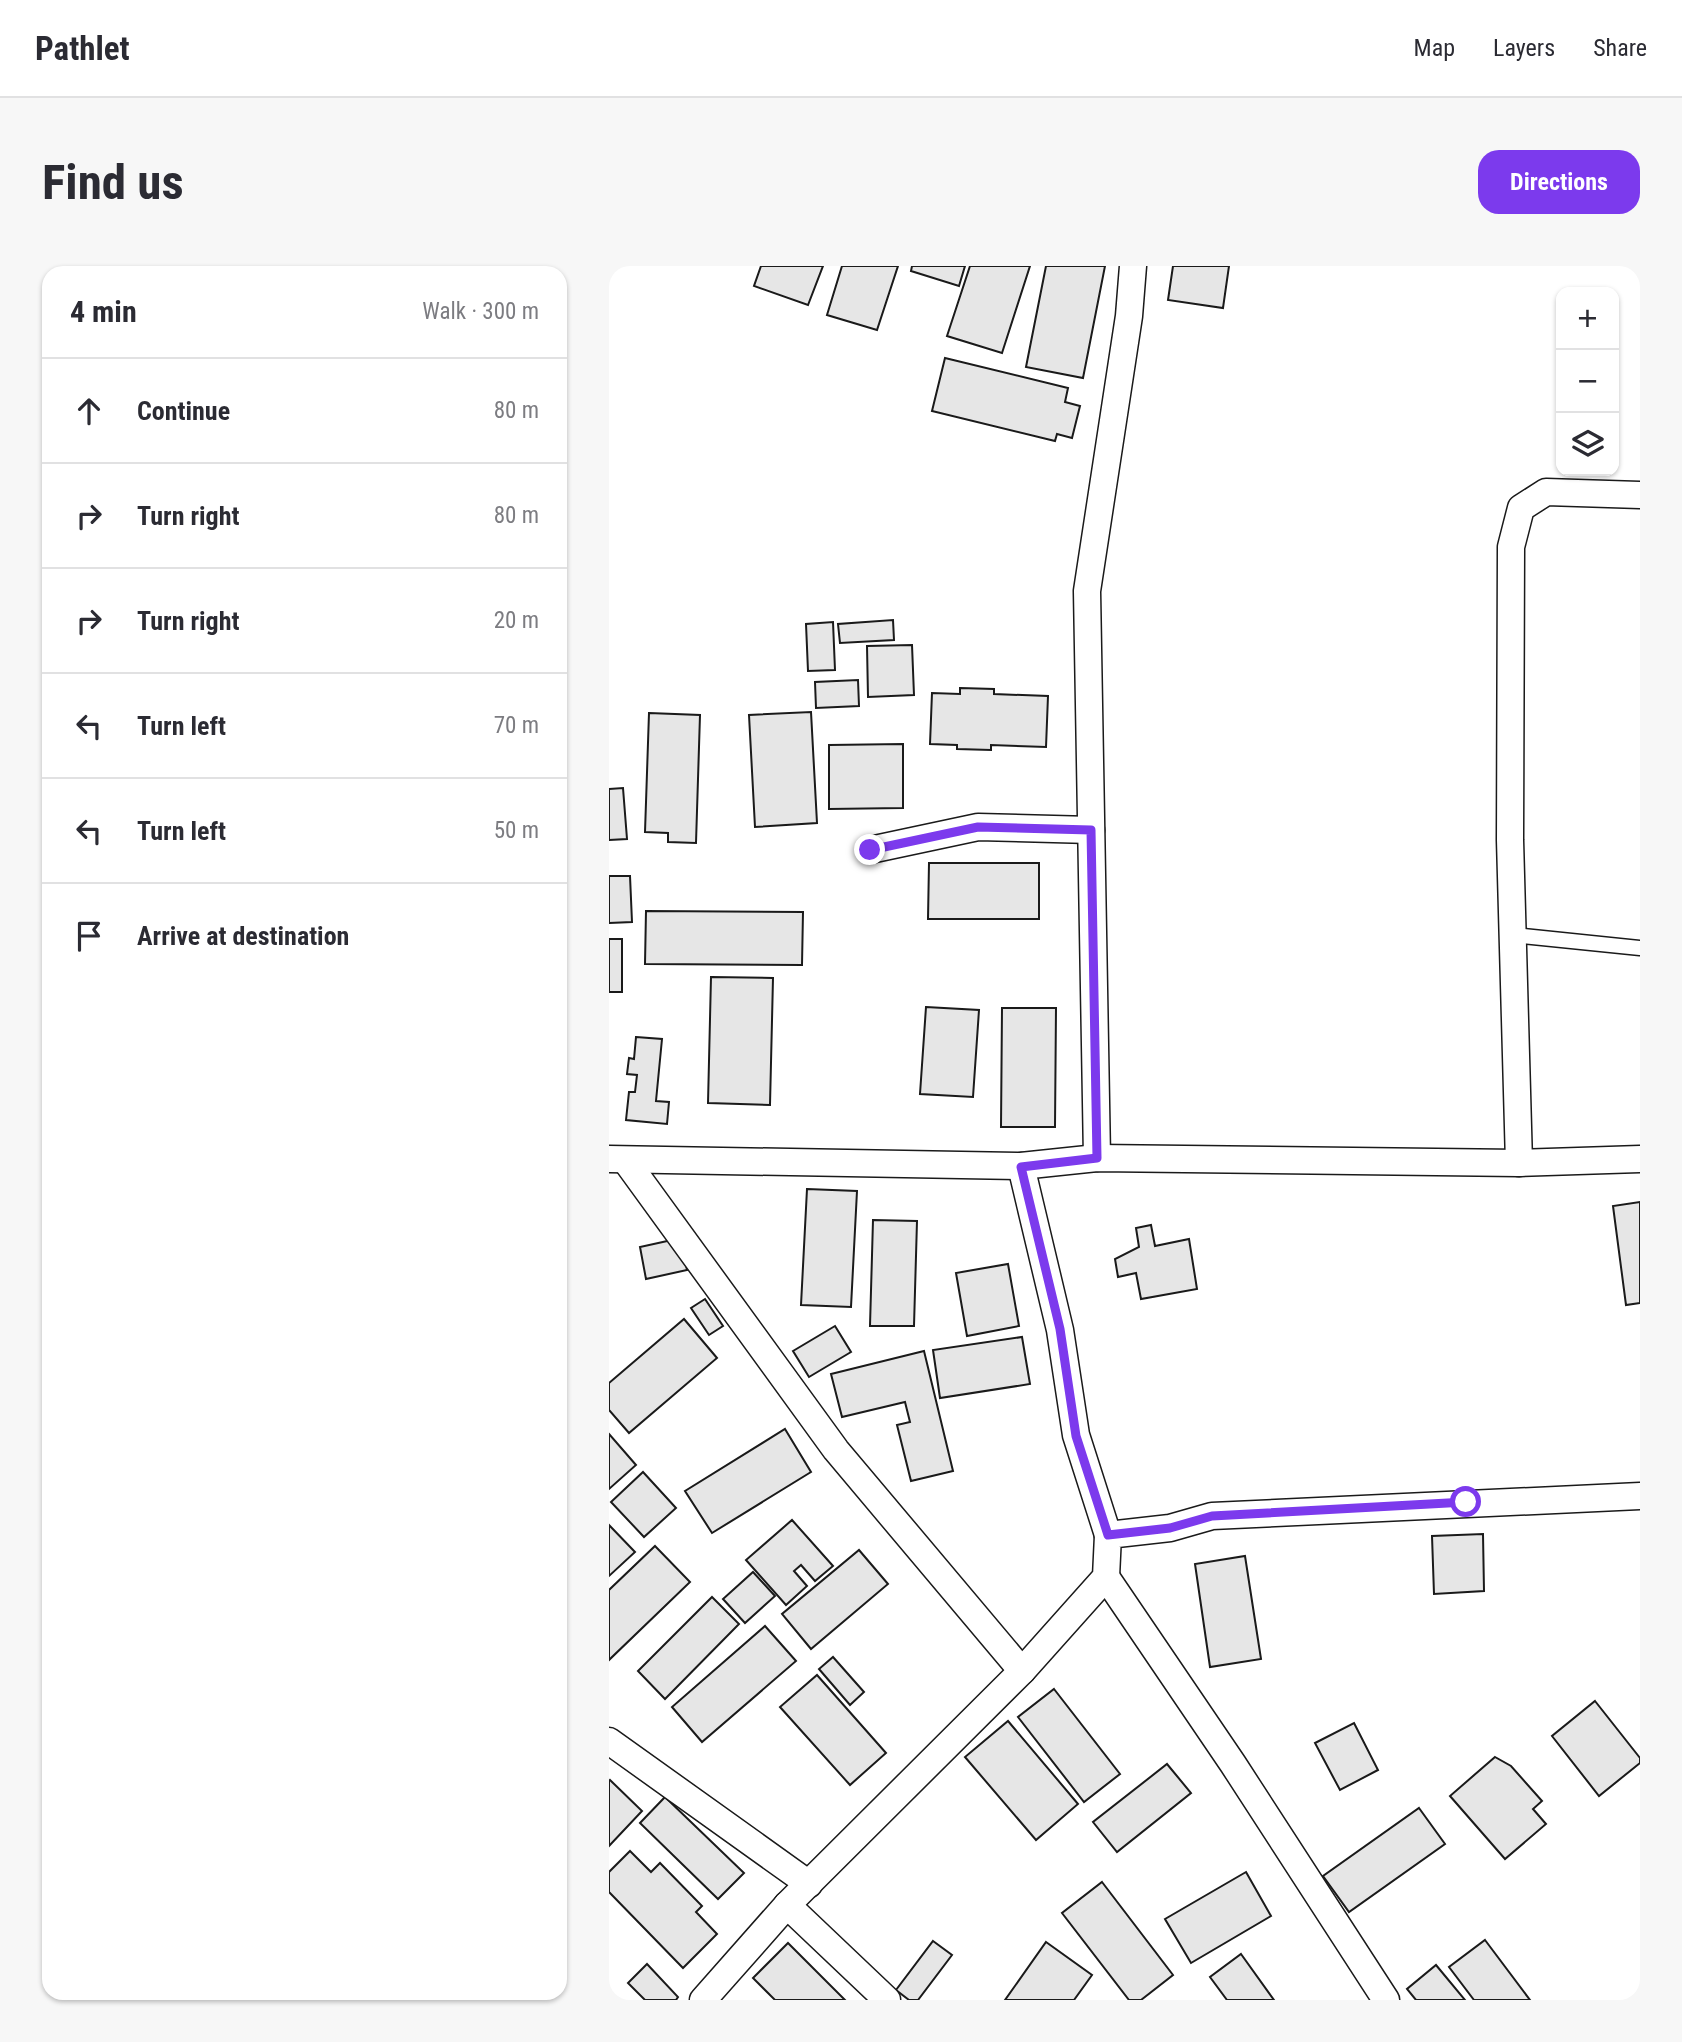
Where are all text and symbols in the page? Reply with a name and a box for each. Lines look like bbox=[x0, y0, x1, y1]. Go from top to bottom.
text: Pathlet bbox=[35, 29, 130, 68]
text: Map bbox=[1414, 34, 1455, 62]
text: Layers bbox=[1493, 34, 1555, 62]
text: Share bbox=[1593, 34, 1647, 62]
button: Directions bbox=[1478, 150, 1640, 214]
text: Find us bbox=[42, 154, 184, 211]
map controls bbox=[1556, 287, 1619, 476]
button: + bbox=[1556, 287, 1619, 350]
text: 4 min bbox=[70, 294, 137, 329]
text: Walk · 300 m bbox=[422, 298, 539, 325]
button: − bbox=[1556, 350, 1619, 413]
icon: ahead bbox=[70, 392, 108, 430]
text: Continue bbox=[137, 396, 230, 426]
text: 80 m bbox=[494, 397, 539, 424]
button: layers bbox=[1556, 413, 1619, 476]
icon: right bbox=[70, 497, 108, 535]
text: Turn right bbox=[137, 501, 239, 531]
text: 80 m bbox=[494, 502, 539, 529]
icon: right bbox=[70, 602, 108, 640]
text: Turn right bbox=[137, 606, 239, 636]
text: 20 m bbox=[494, 607, 539, 634]
icon: left bbox=[70, 707, 108, 745]
text: Turn left bbox=[137, 711, 226, 741]
text: 70 m bbox=[494, 712, 539, 739]
icon: left bbox=[70, 812, 108, 850]
text: Turn left bbox=[137, 816, 226, 846]
text: 50 m bbox=[494, 817, 539, 844]
route end bbox=[854, 834, 885, 865]
icon: arrive bbox=[70, 917, 108, 955]
text: Arrive at destination bbox=[137, 921, 349, 951]
route start bbox=[1450, 1486, 1481, 1517]

